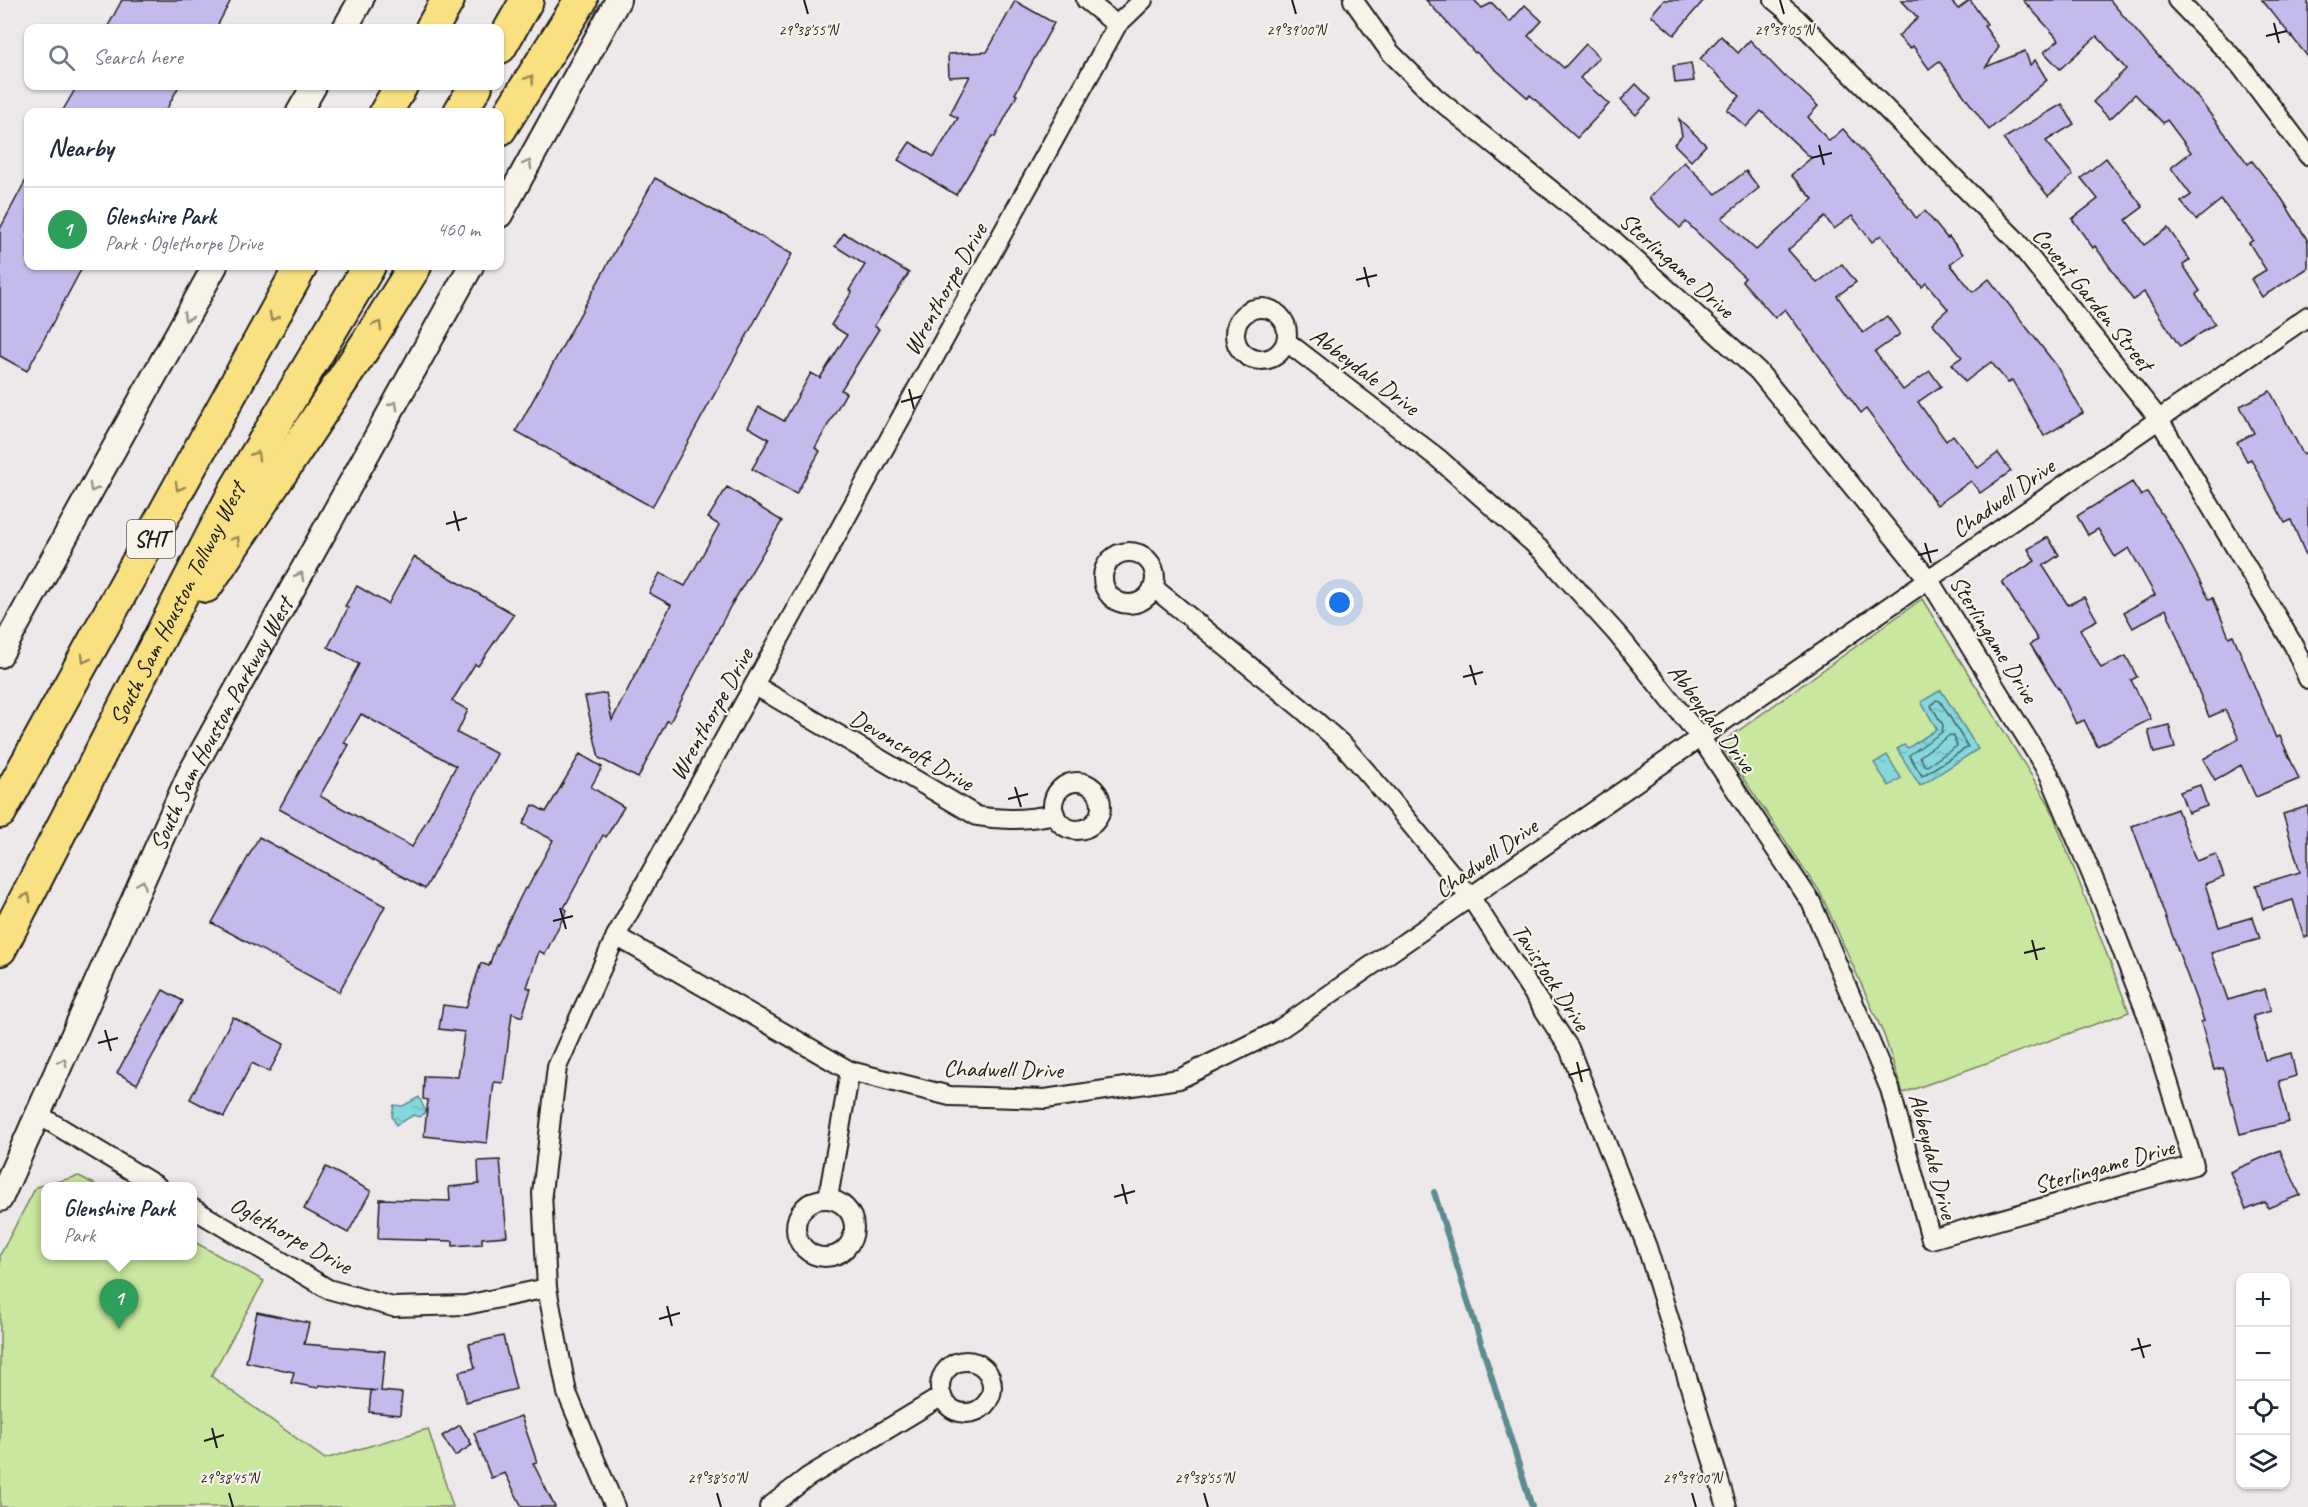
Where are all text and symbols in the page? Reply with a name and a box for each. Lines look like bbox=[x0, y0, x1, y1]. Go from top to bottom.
text: 29°38'55"N bbox=[778, 21, 841, 40]
text: 29°39'00"N bbox=[1266, 21, 1329, 40]
text: 29°39'05"N bbox=[1754, 21, 1817, 40]
search box bbox=[24, 24, 504, 90]
icon: search bbox=[45, 41, 78, 74]
text: Search here bbox=[93, 43, 183, 71]
one-way arrow bbox=[523, 75, 535, 85]
text: Nearby bbox=[48, 131, 113, 164]
one-way arrow bbox=[521, 159, 532, 170]
text: Glenshire Park bbox=[105, 203, 216, 231]
street label: Sterlingame Drive bbox=[1613, 206, 1742, 326]
street label: Wrenthorpe Drive bbox=[896, 216, 995, 360]
text: 1 bbox=[63, 217, 72, 242]
text: 460 m bbox=[437, 217, 480, 242]
street label: Covent Garden Street bbox=[2026, 221, 2162, 379]
text: Park · Oglethorpe Drive bbox=[105, 231, 262, 256]
one-way arrow bbox=[183, 311, 194, 321]
one-way arrow bbox=[269, 311, 280, 321]
street label: Abbeydale Drive bbox=[1305, 320, 1427, 423]
one-way arrow bbox=[371, 321, 383, 331]
one-way arrow bbox=[387, 401, 398, 412]
street label: Chadwell Drive bbox=[1946, 450, 2062, 544]
one-way arrow bbox=[249, 451, 261, 461]
street label: South Sam Houston Tollway West bbox=[102, 474, 253, 730]
one-way arrow bbox=[89, 481, 100, 492]
one-way arrow bbox=[175, 481, 186, 492]
road number: SHT bbox=[127, 520, 175, 558]
one-way arrow bbox=[229, 536, 240, 547]
street label: Sterlingame Drive bbox=[1943, 570, 2046, 710]
one-way arrow bbox=[293, 572, 304, 582]
your location bbox=[1325, 588, 1354, 617]
street label: South Sam Houston Parkway West bbox=[143, 590, 301, 855]
street label: Wrenthorpe Drive bbox=[662, 641, 761, 785]
one-way arrow bbox=[81, 652, 92, 663]
street label: Abbeydale Drive bbox=[1661, 658, 1764, 780]
street label: Devoncroft Drive bbox=[845, 703, 981, 799]
street label: Chadwell Drive bbox=[1429, 810, 1545, 904]
one-way arrow bbox=[135, 879, 147, 890]
one-way arrow bbox=[20, 893, 31, 904]
street label: Tavistock Drive bbox=[1505, 918, 1598, 1038]
street label: Chadwell Drive bbox=[943, 1053, 1065, 1085]
one-way arrow bbox=[56, 1057, 68, 1068]
street label: Abbeydale Drive bbox=[1902, 1090, 1965, 1224]
street label: Sterlingame Drive bbox=[2031, 1131, 2180, 1200]
popup bbox=[41, 1182, 197, 1260]
street label: Oglethorpe Drive bbox=[225, 1189, 359, 1282]
text: Glenshire Park bbox=[64, 1195, 174, 1223]
text: Park bbox=[64, 1223, 95, 1248]
map controls bbox=[2236, 1273, 2290, 1489]
button: + bbox=[2236, 1273, 2290, 1327]
pin: 1 bbox=[100, 1280, 138, 1329]
button: − bbox=[2236, 1327, 2290, 1381]
button: locate bbox=[2236, 1381, 2290, 1435]
button: layers bbox=[2236, 1435, 2290, 1489]
text: 29°38'45"N bbox=[199, 1469, 262, 1488]
text: 29°38'50"N bbox=[687, 1469, 750, 1488]
text: 29°38'55"N bbox=[1174, 1469, 1237, 1488]
text: 29°39'00"N bbox=[1662, 1469, 1725, 1488]

